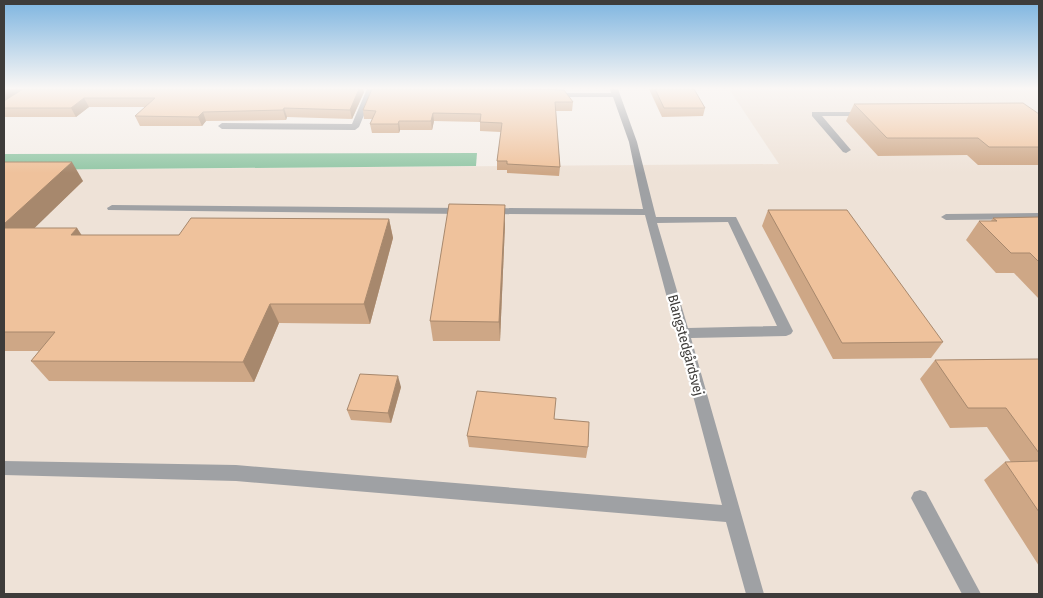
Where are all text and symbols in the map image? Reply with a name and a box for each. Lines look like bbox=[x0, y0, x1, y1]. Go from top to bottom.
street label: Blangstedgårdsvej bbox=[664, 293, 707, 398]

